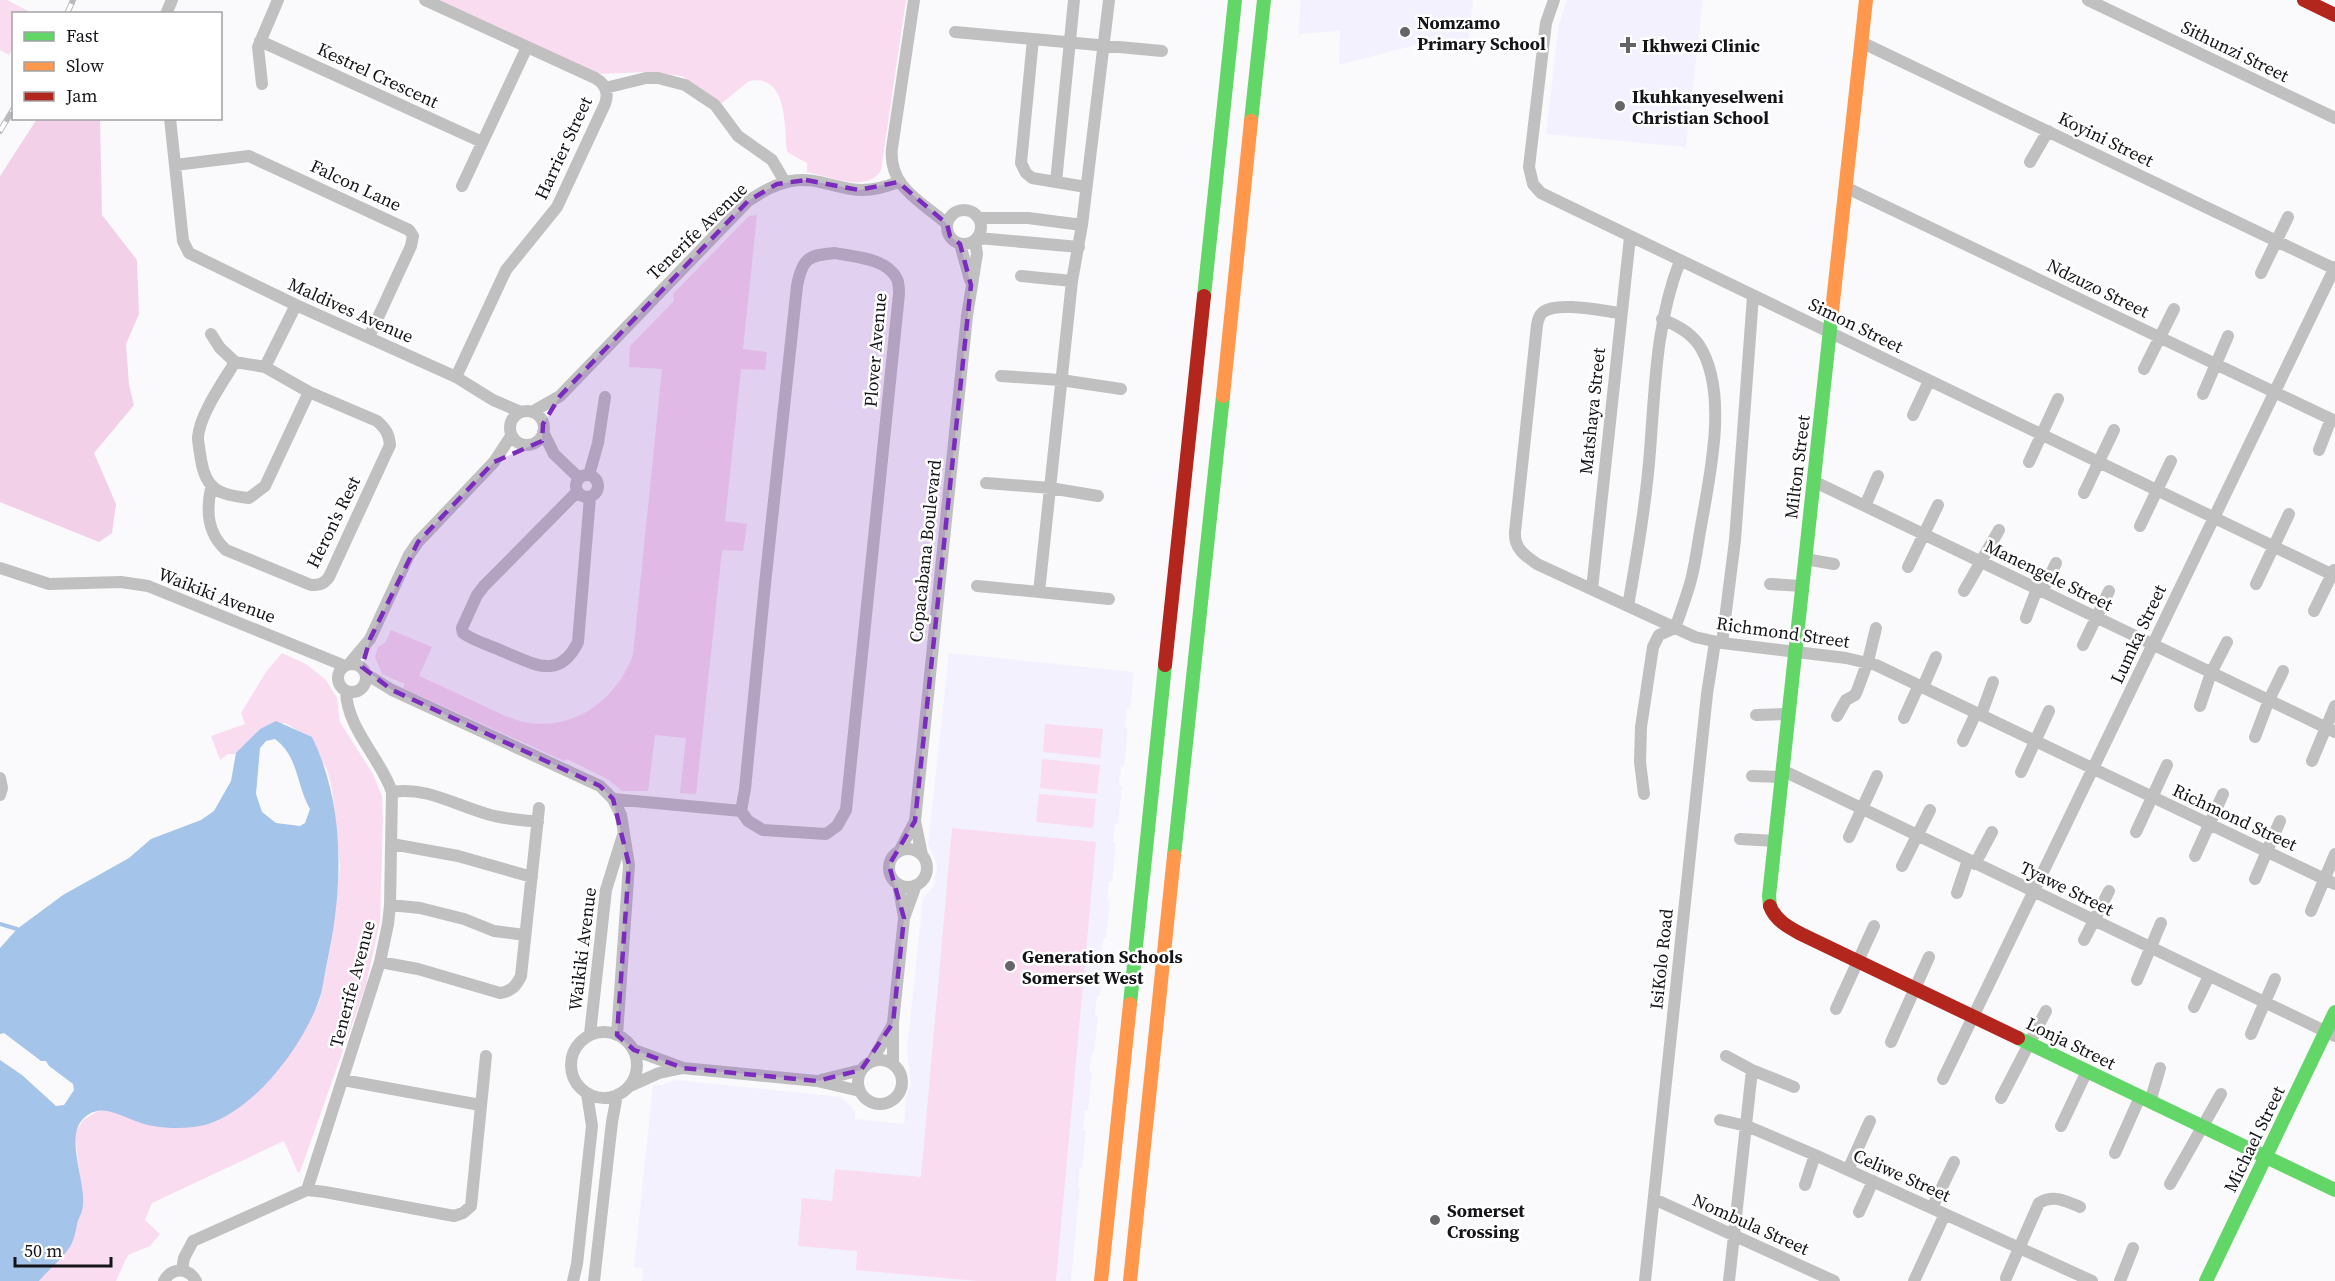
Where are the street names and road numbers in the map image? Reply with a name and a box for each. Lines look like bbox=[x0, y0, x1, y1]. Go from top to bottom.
street label: Sithunzi Street bbox=[2177, 14, 2293, 88]
street label: Kestrel Crescent bbox=[313, 36, 443, 114]
street label: Harrier Street bbox=[528, 92, 598, 204]
street label: Koyini Street bbox=[2054, 105, 2158, 173]
street label: Falcon Lane bbox=[306, 153, 406, 217]
street label: Tenerife Avenue bbox=[641, 177, 753, 285]
street label: Ndzuzo Street bbox=[2043, 252, 2153, 324]
street label: Maldives Avenue bbox=[284, 271, 418, 349]
street label: Simon Street bbox=[1805, 291, 1908, 359]
street label: Plover Avenue bbox=[858, 292, 892, 408]
street label: Matshaya Street bbox=[1573, 346, 1611, 476]
street label: Milton Street bbox=[1778, 414, 1816, 520]
street label: Copacabana Boulevard bbox=[903, 458, 947, 644]
street label: Heron's Rest bbox=[300, 472, 366, 572]
street label: Manengele Street bbox=[1981, 533, 2117, 617]
street label: Waikiki Avenue bbox=[154, 561, 280, 629]
street label: Lumka Street bbox=[2104, 580, 2172, 688]
street label: Richmond Street bbox=[1715, 610, 1851, 654]
street label: Richmond Street bbox=[2169, 777, 2301, 857]
street label: Tyawe Street bbox=[2016, 855, 2118, 921]
street label: Waikiki Avenue bbox=[562, 886, 602, 1012]
street label: IsiKolo Road bbox=[1643, 907, 1679, 1011]
street label: Tenerife Avenue bbox=[323, 918, 381, 1050]
street label: Lonja Street bbox=[2022, 1011, 2120, 1075]
street label: Michael Street bbox=[2218, 1082, 2291, 1196]
street label: Celiwe Street bbox=[1849, 1142, 1955, 1208]
street label: Nombula Street bbox=[1689, 1187, 1813, 1261]

